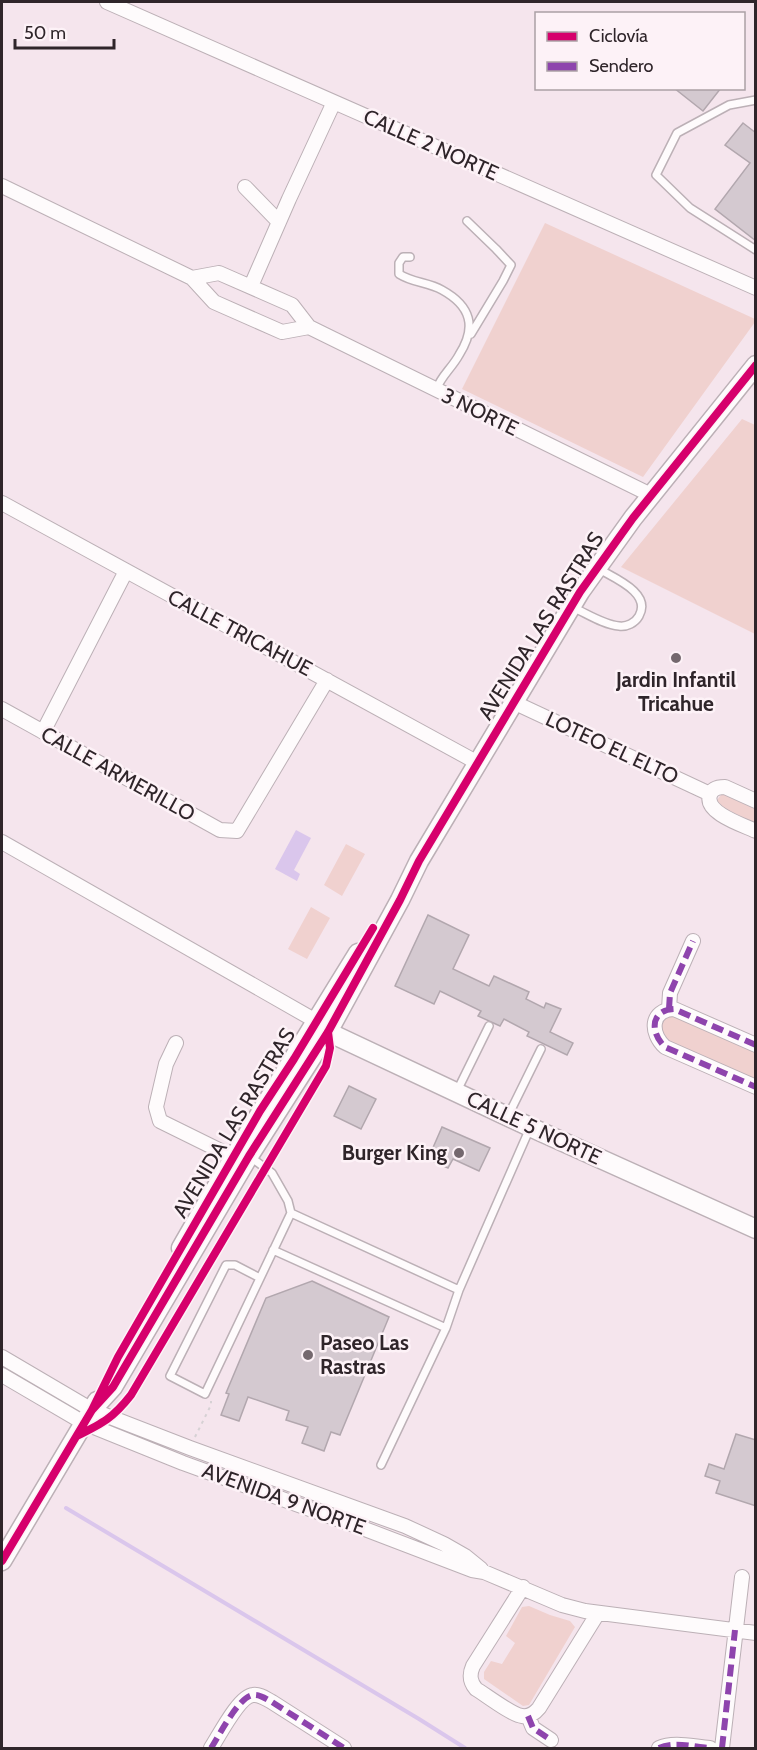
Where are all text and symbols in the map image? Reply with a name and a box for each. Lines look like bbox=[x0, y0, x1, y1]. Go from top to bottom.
scale bar bbox=[15, 12, 114, 50]
legend bbox=[535, 12, 745, 90]
text: 50 m bbox=[24, 22, 66, 44]
text: Ciclovía bbox=[589, 25, 648, 47]
text: Sendero bbox=[589, 55, 653, 77]
street label: CALLE 2 NORTE bbox=[360, 104, 503, 185]
street label: 3 NORTE bbox=[438, 382, 523, 441]
street label: AVENIDA LAS RASTRAS bbox=[473, 527, 609, 724]
street label: CALLE TRICAHUE bbox=[164, 584, 317, 681]
marker: Jardin Infantil Tricahue bbox=[669, 651, 683, 665]
place label: Jardin Infantil Tricahue bbox=[615, 667, 737, 716]
street label: LOTEO EL ELTO bbox=[542, 706, 683, 789]
street label: CALLE ARMERILLO bbox=[37, 721, 200, 826]
street label: AVENIDA LAS RASTRAS bbox=[167, 1024, 300, 1222]
street label: CALLE 5 NORTE bbox=[463, 1085, 605, 1170]
place label: Burger King bbox=[342, 1140, 447, 1165]
marker: Burger King bbox=[452, 1146, 466, 1160]
place label: Paseo Las Rastras bbox=[320, 1330, 409, 1379]
marker: Paseo Las Rastras bbox=[301, 1348, 315, 1362]
street label: AVENIDA 9 NORTE bbox=[199, 1457, 369, 1540]

